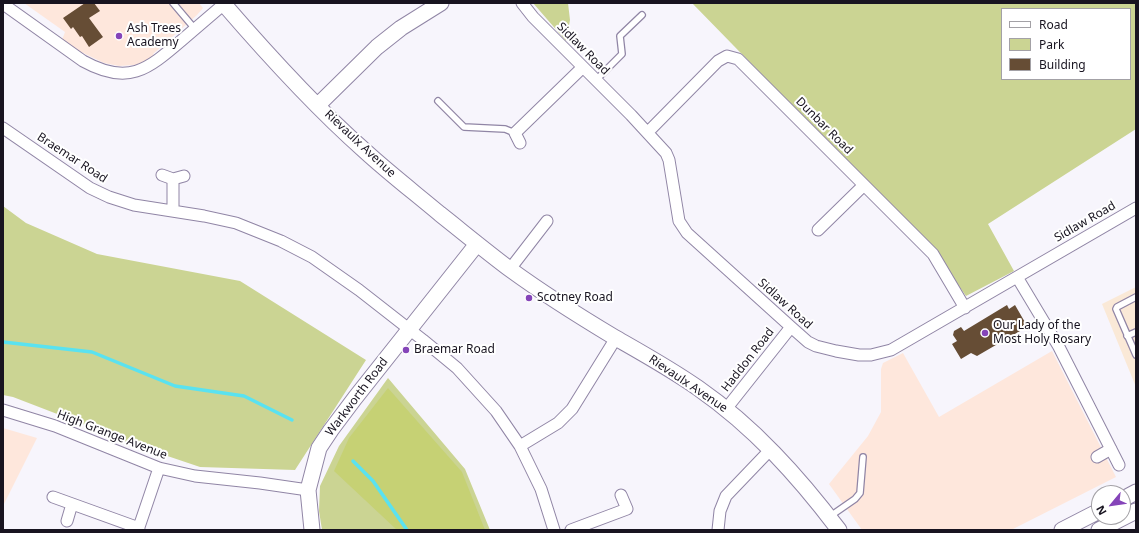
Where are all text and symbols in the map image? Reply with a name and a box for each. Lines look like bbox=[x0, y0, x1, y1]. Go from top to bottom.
legend bbox=[1001, 8, 1131, 80]
text: Road bbox=[1039, 16, 1068, 33]
street label: Sidlaw Road bbox=[554, 20, 612, 78]
place label: Ash Trees Academy bbox=[127, 22, 181, 50]
marker: Ash Trees Academy bbox=[114, 31, 124, 41]
text: Park bbox=[1039, 36, 1064, 53]
text: Building bbox=[1039, 56, 1086, 73]
street label: Dunbar Road bbox=[793, 95, 855, 157]
street label: Rievaulx Avenue bbox=[321, 107, 399, 181]
street label: Braemar Road bbox=[34, 130, 110, 186]
street label: Sidlaw Road bbox=[1052, 199, 1118, 245]
street label: Sidlaw Road bbox=[755, 276, 815, 332]
place label: Scotney Road bbox=[537, 291, 613, 305]
marker: Scotney Road bbox=[524, 293, 534, 303]
place label: Our Lady of the Most Holy Rosary bbox=[993, 319, 1091, 347]
street label: Haddon Road bbox=[719, 325, 777, 395]
marker: Our Lady of the Most Holy Rosary bbox=[980, 328, 990, 338]
place label: Braemar Road bbox=[414, 343, 495, 357]
marker: Braemar Road bbox=[401, 345, 411, 355]
street label: Rievaulx Avenue bbox=[646, 352, 730, 416]
street label: Warkworth Road bbox=[323, 355, 391, 439]
street label: High Grange Avenue bbox=[55, 407, 169, 463]
north arrow bbox=[1091, 485, 1131, 525]
text: N bbox=[1092, 503, 1110, 518]

